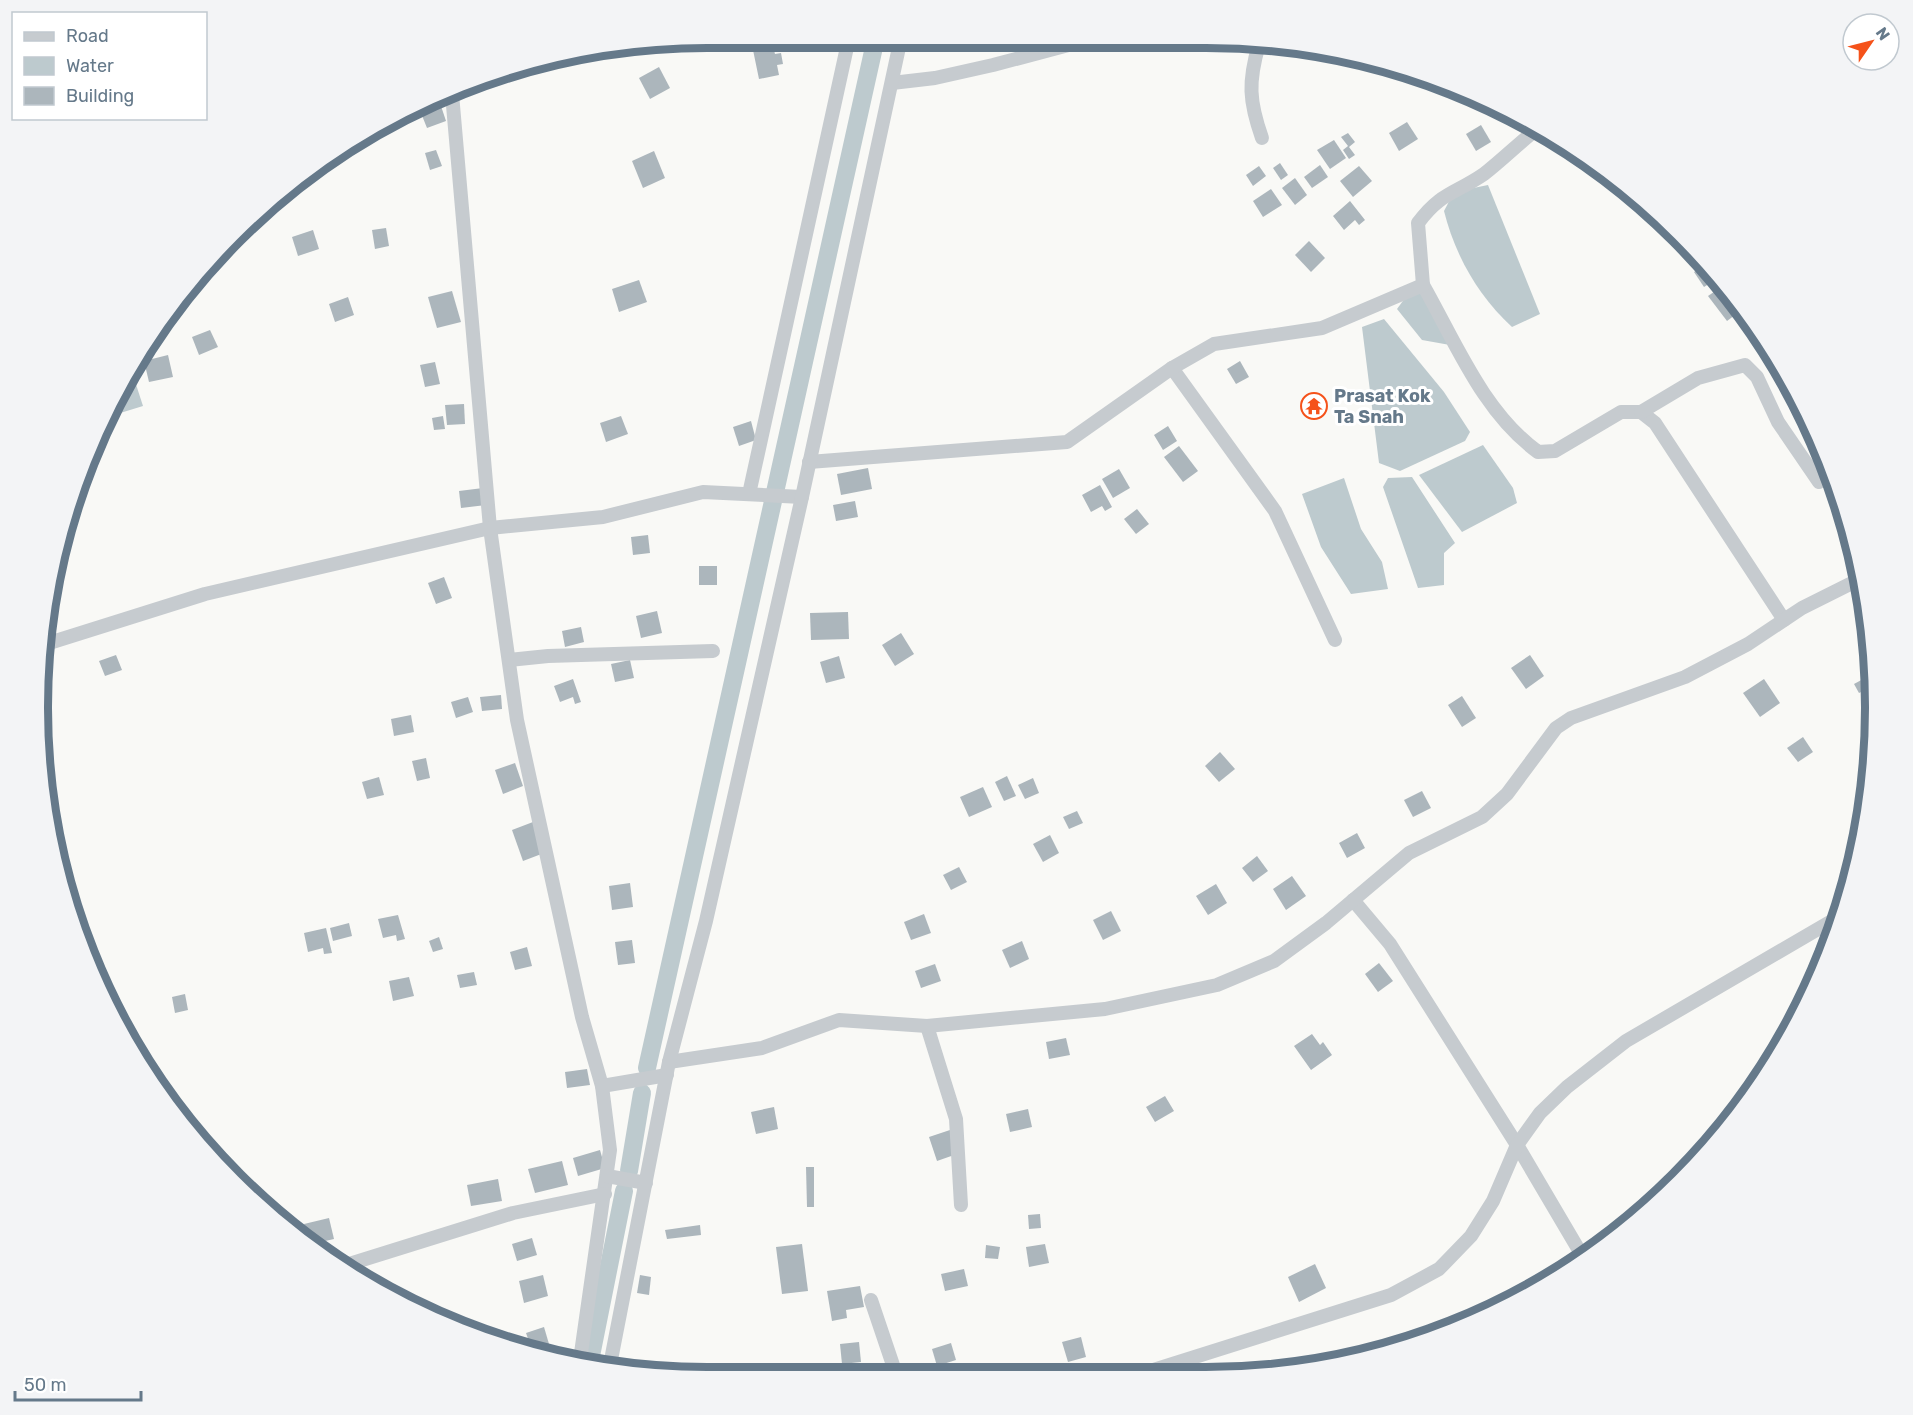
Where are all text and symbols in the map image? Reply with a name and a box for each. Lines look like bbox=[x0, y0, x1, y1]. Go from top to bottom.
legend bbox=[12, 12, 207, 120]
north arrow bbox=[1841, 12, 1901, 72]
text: N bbox=[1872, 24, 1894, 44]
text: Road bbox=[66, 25, 109, 47]
text: Water bbox=[66, 55, 114, 77]
text: Building bbox=[66, 85, 134, 107]
place label: Prasat Kok Ta Snah bbox=[1334, 385, 1431, 428]
temple icon: Prasat Kok Ta Snah bbox=[1299, 391, 1329, 421]
scale bar bbox=[15, 1364, 141, 1402]
text: 50 m bbox=[24, 1374, 67, 1396]

